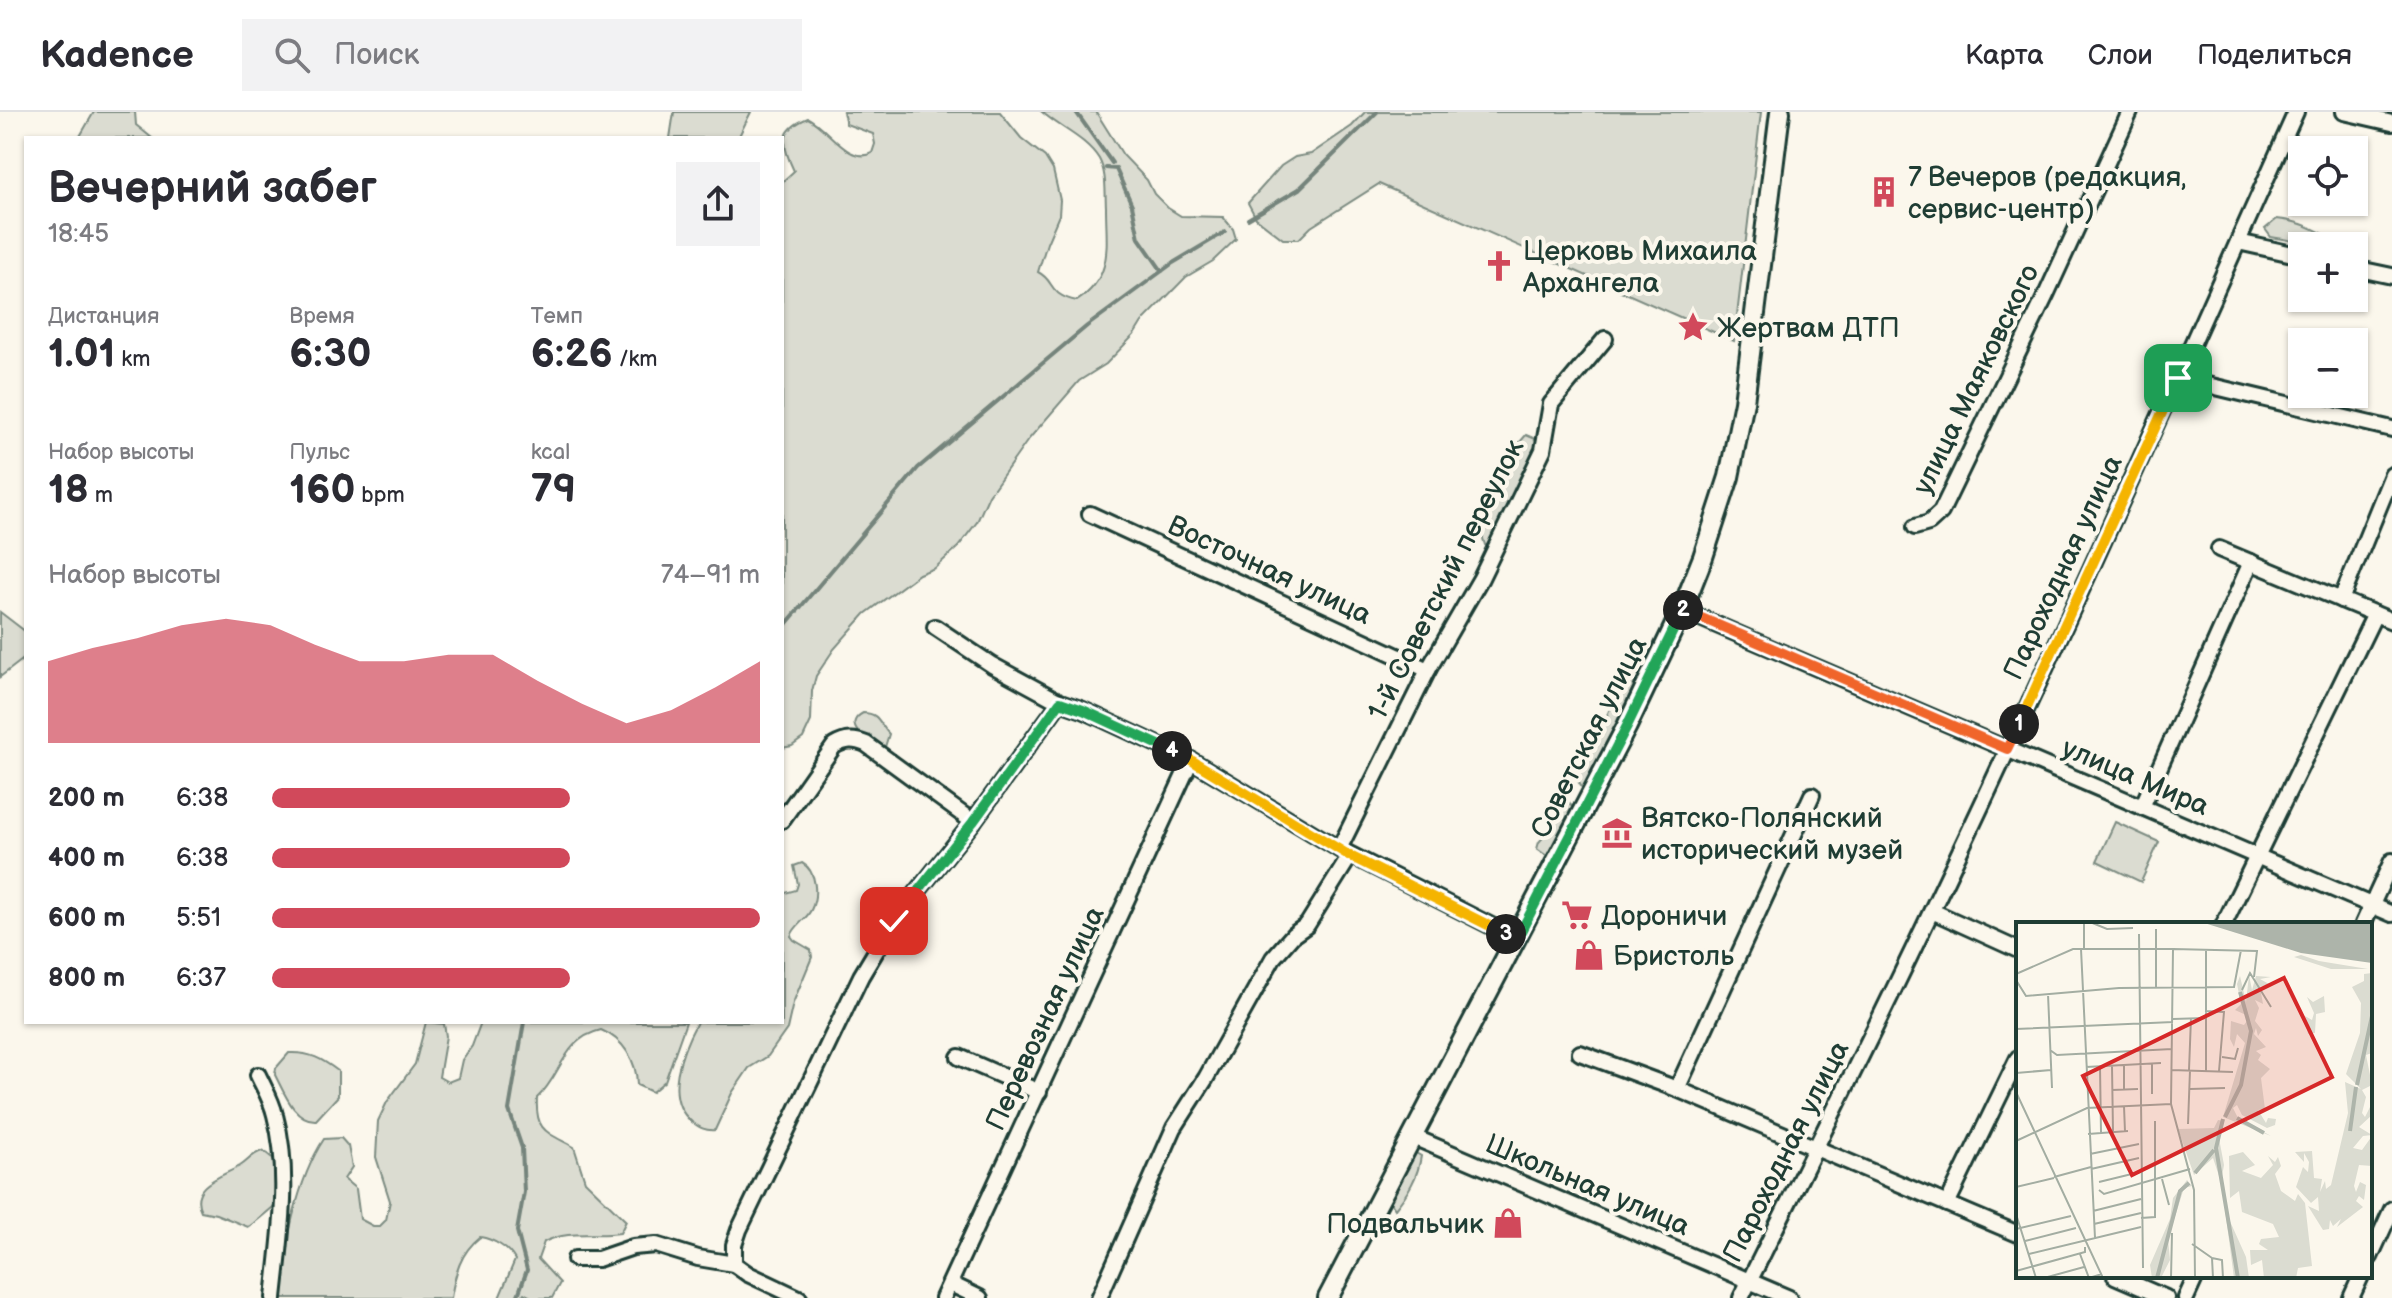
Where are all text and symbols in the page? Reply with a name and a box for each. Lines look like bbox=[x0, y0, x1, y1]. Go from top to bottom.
search box bbox=[242, 19, 802, 91]
text: Kadence bbox=[40, 33, 194, 78]
icon: search bbox=[270, 33, 314, 77]
text: Поиск bbox=[334, 37, 420, 73]
text: Карта bbox=[1965, 39, 2044, 72]
text: Слои bbox=[2088, 39, 2153, 72]
text: Поделиться bbox=[2197, 39, 2352, 72]
map controls bbox=[2288, 136, 2368, 408]
button: locate bbox=[2288, 136, 2368, 216]
place label: 7 Вечеров (редакция, сервис-центр) bbox=[1908, 161, 2186, 226]
text: Вечерний забег bbox=[48, 162, 377, 215]
button: share bbox=[676, 162, 760, 246]
building icon: 7 Вечеров (редакция, сервис-центр) bbox=[1867, 175, 1901, 209]
text: 18:45 bbox=[48, 219, 109, 250]
button: + bbox=[2288, 232, 2368, 312]
place label: Церковь Михаила Архангела bbox=[1522, 235, 1757, 300]
church icon: Церковь Михаила Архангела bbox=[1482, 249, 1516, 283]
street label: улица Маяковского bbox=[1906, 259, 2046, 500]
text: Дистанция bbox=[48, 303, 159, 330]
text: Время bbox=[289, 303, 355, 330]
text: Темп bbox=[531, 303, 583, 330]
place icon: Жертвам ДТП bbox=[1676, 310, 1710, 344]
place label: Жертвам ДТП bbox=[1717, 312, 1900, 345]
button: − bbox=[2288, 328, 2368, 408]
text: 1.01 bbox=[48, 330, 115, 378]
text: 6:30 bbox=[289, 330, 371, 378]
text: 6:26 bbox=[531, 330, 613, 378]
pin bbox=[2144, 344, 2212, 412]
text: km bbox=[115, 346, 150, 373]
text: /km bbox=[613, 346, 658, 373]
icon: arrive bbox=[2156, 356, 2200, 400]
street label: 1-й Советский переулок bbox=[1361, 434, 1532, 725]
text: Набор высоты bbox=[48, 439, 194, 466]
text: Пульс bbox=[289, 439, 350, 466]
text: kcal bbox=[531, 439, 570, 466]
street label: Пароходная улица bbox=[1997, 450, 2130, 685]
text: 18 bbox=[48, 466, 89, 514]
text: 160 bbox=[289, 466, 355, 514]
text: 79 bbox=[531, 466, 576, 514]
text: m bbox=[89, 482, 113, 509]
text: bpm bbox=[355, 482, 405, 509]
street label: Восточная улица bbox=[1162, 509, 1377, 632]
text: Набор высоты bbox=[48, 560, 221, 591]
text: 74–91 m bbox=[661, 560, 760, 591]
pin: 2 bbox=[1663, 590, 1703, 630]
text: 2 bbox=[1676, 596, 1690, 623]
street label: Советская улица bbox=[1524, 631, 1655, 844]
pin: 1 bbox=[1999, 704, 2039, 744]
text: 1 bbox=[2014, 710, 2024, 737]
pin: 4 bbox=[1152, 731, 1192, 771]
street label: улица Мира bbox=[2057, 732, 2214, 823]
text: 4 bbox=[1166, 737, 1178, 764]
text: 200 m bbox=[48, 783, 125, 814]
text: 6:38 bbox=[176, 783, 228, 814]
place label: Вятско-Полянский исторический музей bbox=[1641, 802, 1903, 867]
museum icon: Вятско-Полянский исторический музей bbox=[1600, 816, 1634, 850]
text: 400 m bbox=[48, 843, 125, 874]
text: 6:38 bbox=[176, 843, 228, 874]
pin bbox=[860, 887, 928, 955]
supermarket icon: Дороничи bbox=[1560, 898, 1594, 932]
icon: check bbox=[872, 899, 916, 943]
place label: Дороничи bbox=[1601, 900, 1727, 933]
street label: Перевозная улица bbox=[979, 901, 1112, 1136]
text: 600 m bbox=[48, 903, 125, 934]
text: 5:51 bbox=[176, 903, 221, 934]
pin: 3 bbox=[1486, 914, 1526, 954]
text: 3 bbox=[1500, 920, 1512, 947]
inset map bbox=[2016, 922, 2372, 1278]
shop icon: Бристоль bbox=[1572, 938, 1606, 972]
place label: Бристоль bbox=[1613, 940, 1734, 973]
text: 800 m bbox=[48, 963, 125, 994]
text: 6:37 bbox=[176, 963, 226, 994]
street label: Пароходная улица bbox=[1716, 1035, 1857, 1268]
street label: Школьная улица bbox=[1480, 1127, 1695, 1243]
shop icon: Подвальчик bbox=[1491, 1206, 1525, 1240]
place label: Подвальчик bbox=[1326, 1208, 1484, 1241]

